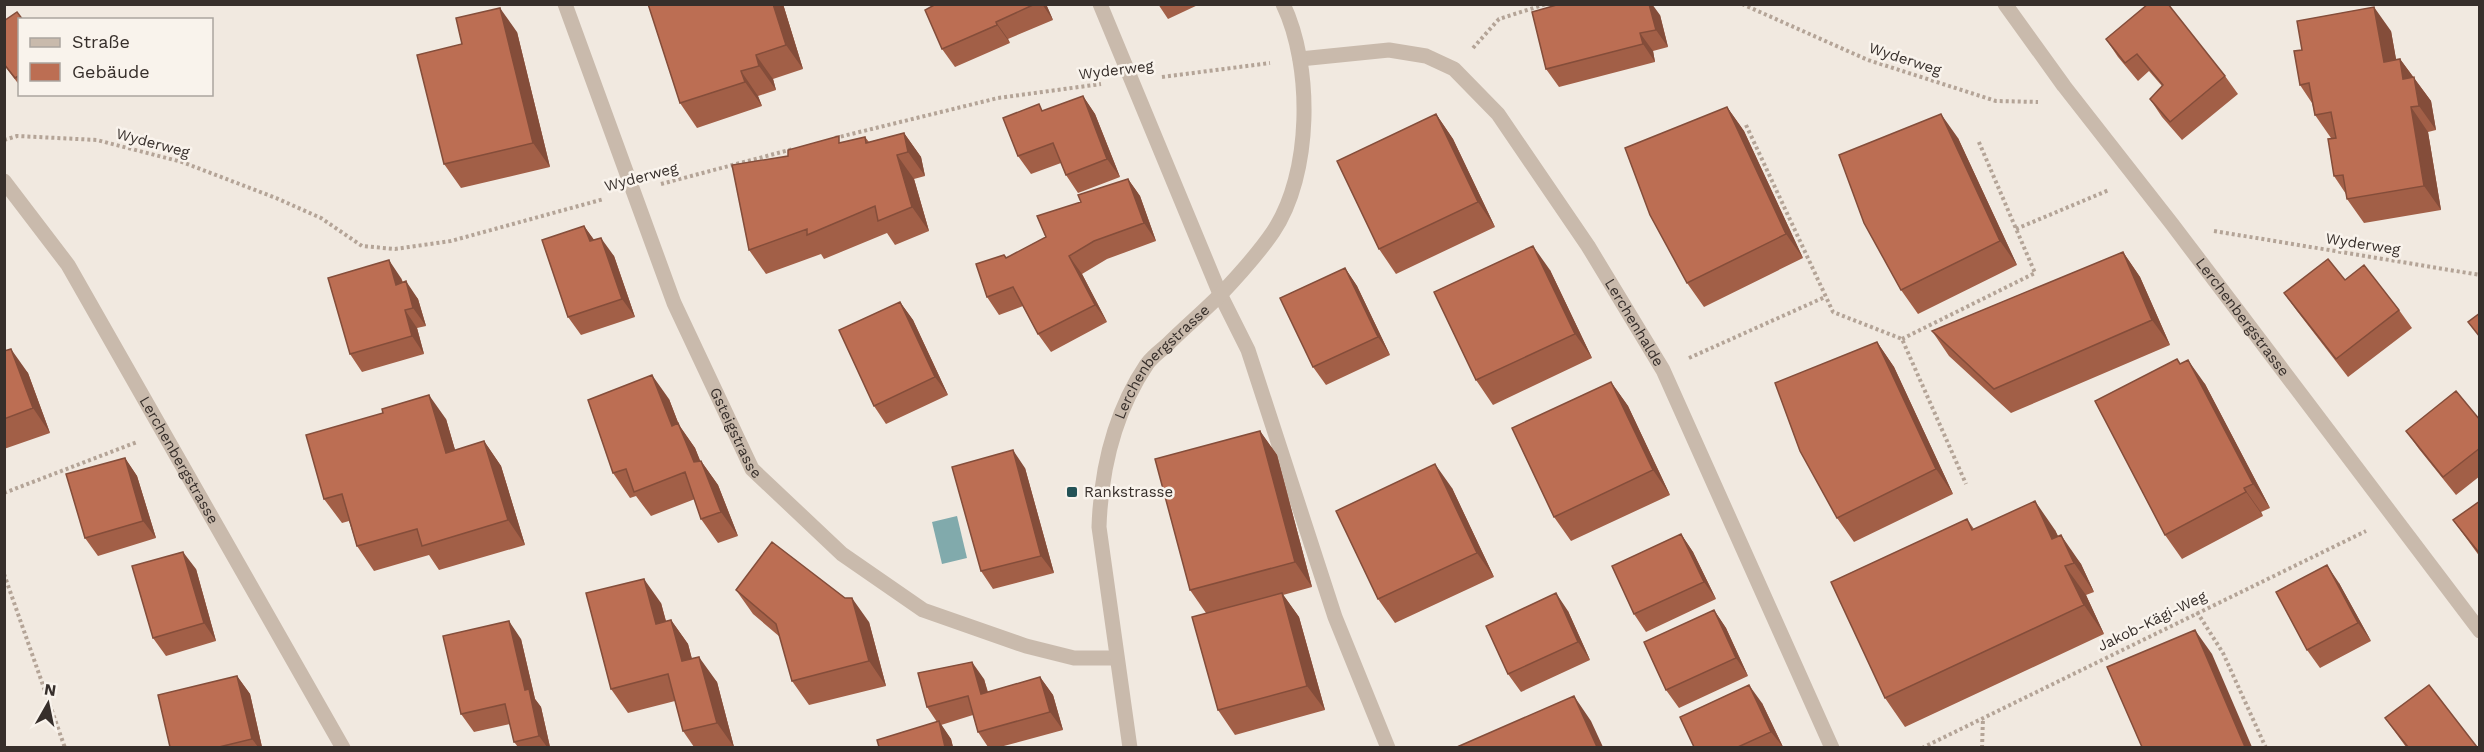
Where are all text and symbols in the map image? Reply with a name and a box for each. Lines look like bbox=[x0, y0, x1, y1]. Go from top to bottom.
legend bbox=[18, 18, 213, 96]
text: Straße bbox=[72, 31, 130, 52]
street label: Wyderweg bbox=[1866, 39, 1944, 79]
street label: Wyderweg bbox=[1078, 56, 1154, 84]
text: Gebäude bbox=[72, 61, 150, 82]
street label: Wyderweg bbox=[114, 125, 192, 161]
street label: Wyderweg bbox=[602, 159, 680, 195]
street label: Wyderweg bbox=[2324, 229, 2402, 259]
street label: Lerchenbergstrasse bbox=[2192, 254, 2293, 380]
street label: Lerchenhalde bbox=[1601, 275, 1668, 370]
street label: Lerchenbergstrasse bbox=[1111, 301, 1213, 422]
street label: Gsteigstrasse bbox=[706, 385, 765, 482]
street label: Lerchenbergstrasse bbox=[136, 393, 222, 527]
place label: Rankstrasse bbox=[1084, 483, 1173, 501]
marker: Rankstrasse bbox=[1065, 485, 1079, 499]
street label: Jakob-Kägi-Weg bbox=[2095, 587, 2209, 655]
north arrow bbox=[18, 674, 78, 734]
text: N bbox=[43, 679, 58, 700]

